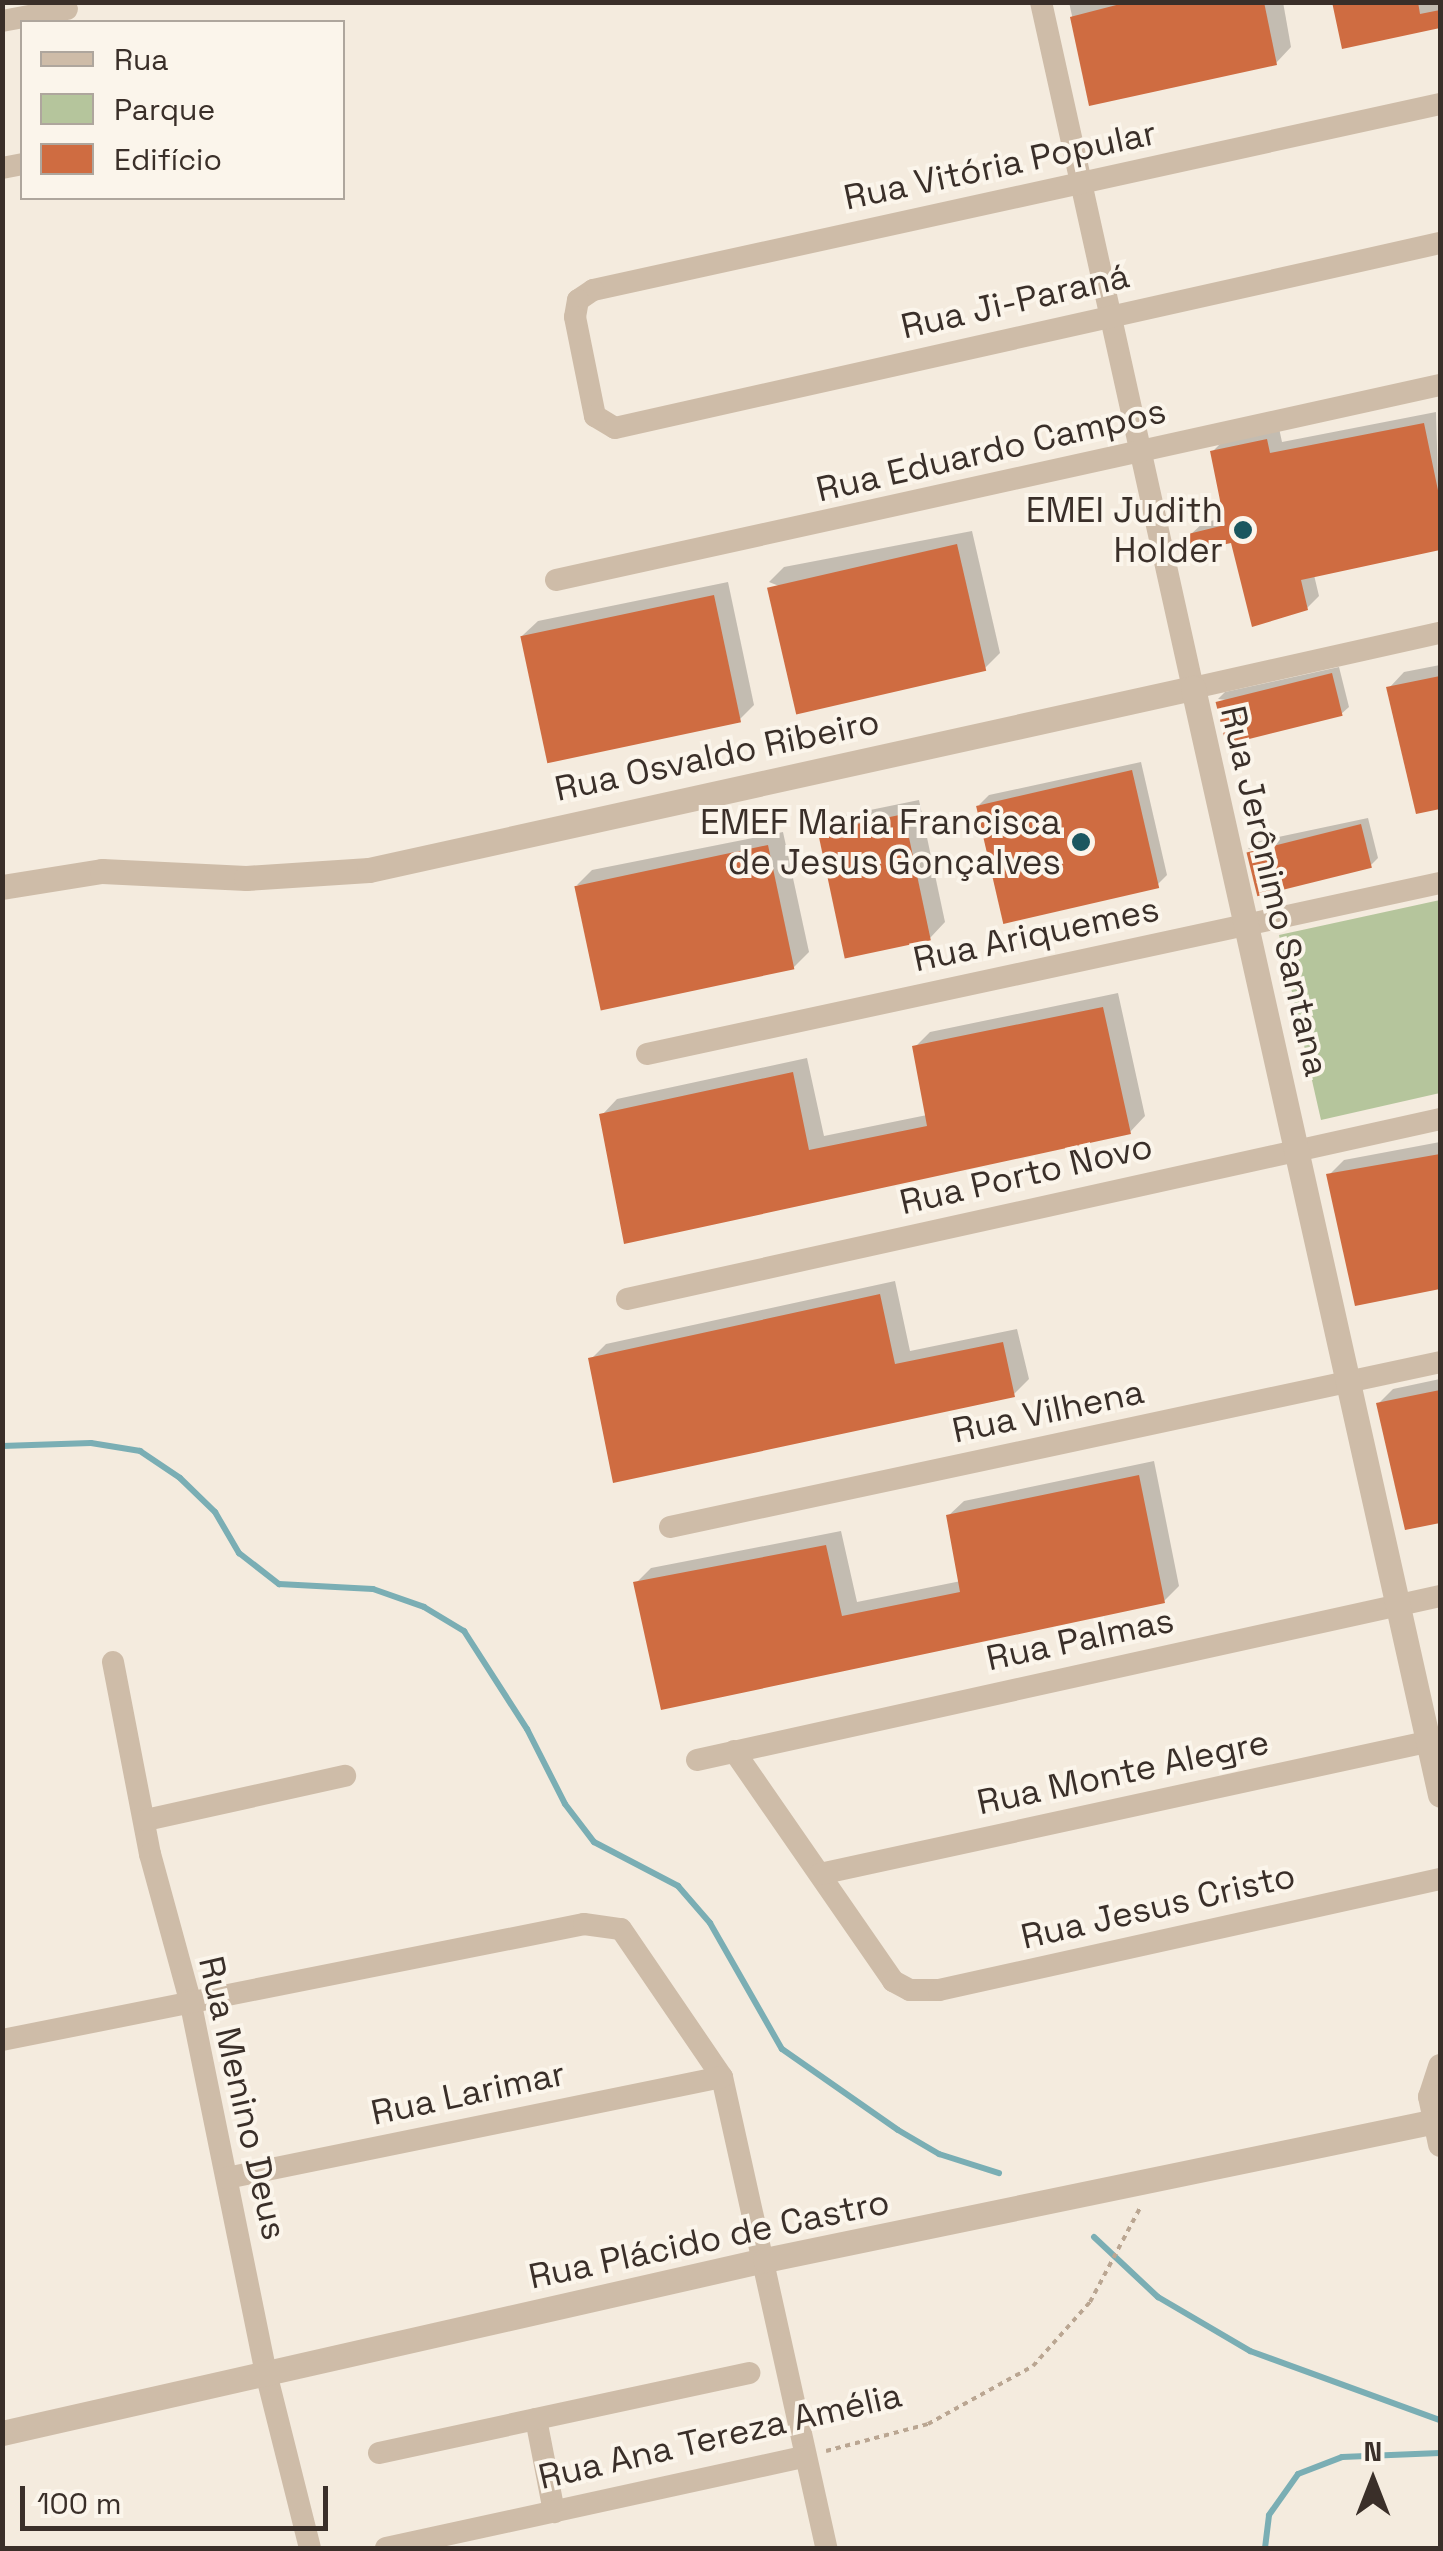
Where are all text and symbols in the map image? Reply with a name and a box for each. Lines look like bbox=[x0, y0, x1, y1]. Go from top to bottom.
legend bbox=[20, 20, 345, 200]
text: Rua bbox=[114, 40, 169, 79]
text: Parque bbox=[114, 90, 215, 129]
street label: Rua Vitória Popular bbox=[840, 111, 1160, 219]
text: Edifício bbox=[114, 140, 222, 179]
street label: Rua Ji-Paraná bbox=[897, 254, 1133, 348]
street label: Rua Eduardo Campos bbox=[812, 389, 1170, 511]
place label: EMEI Judith Holder bbox=[1026, 489, 1223, 571]
marker: EMEI Judith Holder bbox=[1232, 519, 1254, 541]
street label: Rua Osvaldo Ribeiro bbox=[551, 700, 883, 810]
street label: Rua Jerônimo Santana bbox=[1212, 702, 1338, 1080]
place label: EMEF Maria Francisca de Jesus Gonçalves bbox=[700, 801, 1061, 883]
marker: EMEF Maria Francisca de Jesus Gonçalves bbox=[1070, 831, 1092, 853]
street label: Rua Ariquemes bbox=[909, 887, 1163, 981]
street label: Rua Porto Novo bbox=[896, 1125, 1156, 1223]
street label: Rua Vilhena bbox=[948, 1370, 1148, 1452]
street label: Rua Palmas bbox=[982, 1599, 1178, 1679]
street label: Rua Monte Alegre bbox=[973, 1721, 1273, 1823]
street label: Rua Jesus Cristo bbox=[1017, 1854, 1299, 1958]
street label: Rua Menino Deus bbox=[190, 1952, 296, 2244]
street label: Rua Larimar bbox=[367, 2052, 569, 2134]
street label: Rua Plácido de Castro bbox=[525, 2180, 893, 2298]
street label: Rua Ana Tereza Amélia bbox=[534, 2374, 906, 2498]
north arrow bbox=[1323, 2431, 1423, 2531]
text: N bbox=[1364, 2433, 1382, 2469]
scale bar bbox=[25, 2466, 332, 2528]
text: 100 m bbox=[37, 2484, 122, 2523]

